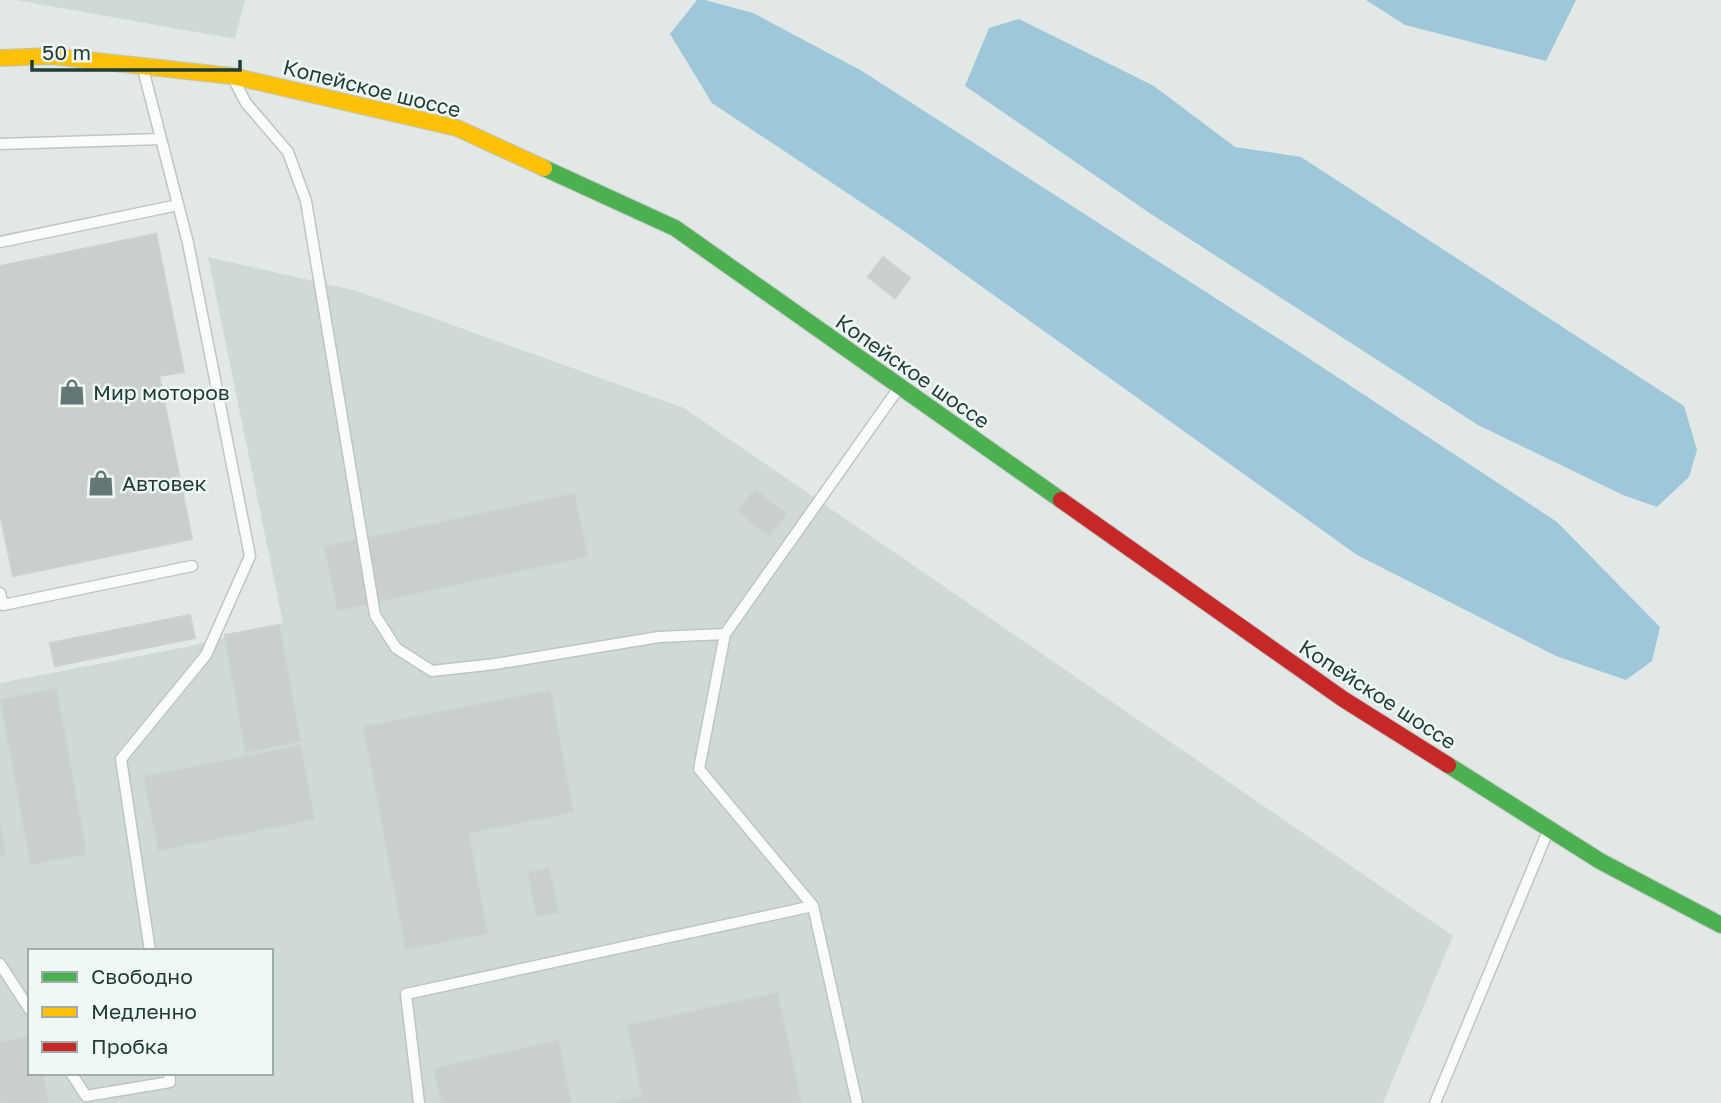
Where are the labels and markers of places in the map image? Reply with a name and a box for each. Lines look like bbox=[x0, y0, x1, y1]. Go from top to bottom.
shop icon: Мир моторов bbox=[57, 377, 87, 407]
place label: Мир моторов bbox=[93, 379, 230, 405]
shop icon: Автовек bbox=[86, 468, 116, 498]
place label: Автовек bbox=[122, 470, 207, 496]

